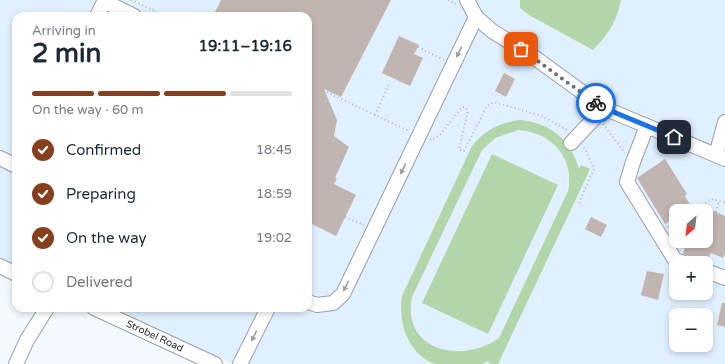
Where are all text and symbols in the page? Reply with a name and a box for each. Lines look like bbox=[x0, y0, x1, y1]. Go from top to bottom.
text: Arriving in bbox=[32, 23, 96, 39]
pin bbox=[504, 32, 538, 66]
text: 19:11–19:16 bbox=[199, 37, 292, 55]
text: 2 min bbox=[32, 38, 101, 69]
icon: bag bbox=[510, 38, 532, 60]
one-way arrow bbox=[456, 47, 462, 58]
courier bbox=[576, 83, 616, 123]
icon: bike bbox=[585, 92, 607, 114]
text: On the way · 60 m bbox=[32, 102, 144, 118]
pin bbox=[657, 120, 691, 154]
icon: home bbox=[663, 126, 685, 148]
icon: check bbox=[32, 139, 54, 161]
text: Confirmed bbox=[66, 141, 141, 159]
text: 18:45 bbox=[256, 142, 292, 158]
one-way arrow bbox=[400, 164, 406, 175]
icon: check bbox=[32, 183, 54, 205]
text: Preparing bbox=[66, 185, 136, 203]
text: 18:59 bbox=[256, 186, 292, 202]
north arrow bbox=[669, 204, 713, 248]
map controls bbox=[669, 204, 713, 352]
icon: check bbox=[32, 227, 54, 249]
text: On the way bbox=[66, 229, 146, 247]
text: 19:02 bbox=[256, 230, 292, 246]
button: + bbox=[669, 256, 713, 300]
text: Delivered bbox=[66, 273, 133, 291]
one-way arrow bbox=[343, 281, 349, 292]
button: − bbox=[669, 308, 713, 352]
street label: Strobel Road bbox=[124, 318, 185, 355]
one-way arrow bbox=[251, 330, 257, 342]

